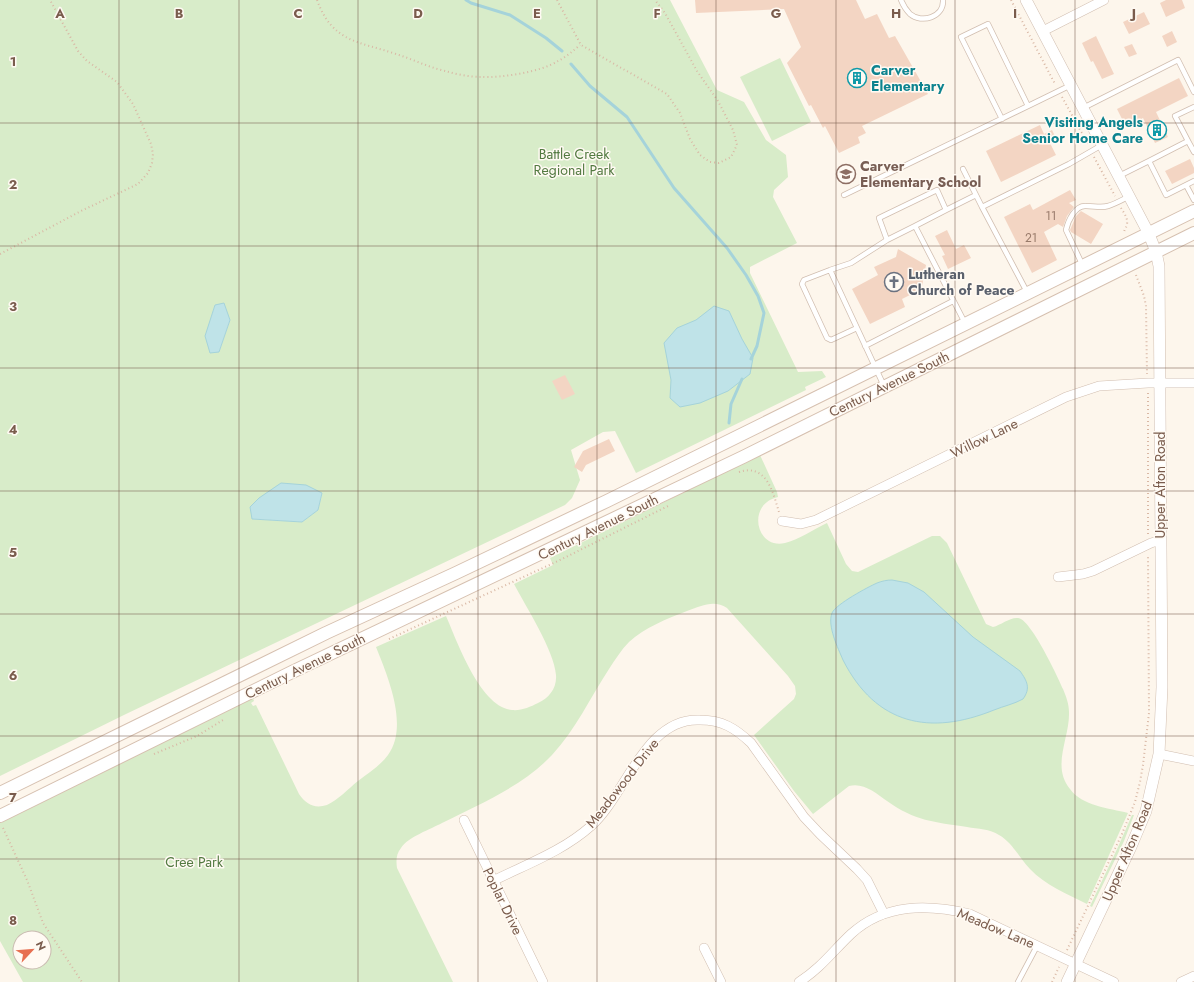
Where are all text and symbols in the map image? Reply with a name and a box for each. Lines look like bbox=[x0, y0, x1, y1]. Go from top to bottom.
text: A bbox=[54, 4, 65, 23]
text: B bbox=[175, 4, 184, 23]
text: C bbox=[293, 4, 303, 23]
text: D bbox=[413, 4, 423, 23]
text: E bbox=[533, 4, 541, 23]
text: F bbox=[653, 4, 661, 23]
text: G bbox=[771, 4, 782, 23]
text: H bbox=[891, 4, 901, 23]
text: I bbox=[1013, 4, 1017, 23]
text: J bbox=[1129, 4, 1136, 23]
text: 1 bbox=[10, 52, 16, 71]
place label: Carver Elementary bbox=[871, 60, 945, 96]
building icon: Carver Elementary bbox=[846, 67, 868, 89]
place label: Visiting Angels Senior Home Care bbox=[1022, 112, 1144, 148]
building icon: Visiting Angels Senior Home Care bbox=[1146, 119, 1168, 141]
park label: Battle Creek Regional Park bbox=[534, 144, 615, 180]
place label: Carver Elementary School bbox=[860, 156, 981, 192]
school or university icon: Carver Elementary School bbox=[835, 163, 857, 185]
text: 2 bbox=[9, 175, 17, 194]
house number: 11 bbox=[1046, 207, 1056, 225]
house number: 21 bbox=[1025, 229, 1037, 247]
place label: Lutheran Church of Peace bbox=[908, 264, 1015, 300]
church icon: Lutheran Church of Peace bbox=[883, 271, 905, 293]
text: 3 bbox=[9, 297, 17, 316]
street label: Century Avenue South bbox=[825, 346, 953, 422]
street label: Willow Lane bbox=[947, 413, 1021, 463]
text: 4 bbox=[8, 420, 18, 439]
street label: Upper Afton Road bbox=[1150, 432, 1170, 538]
street label: Century Avenue South bbox=[534, 489, 662, 565]
text: 5 bbox=[9, 543, 17, 562]
street label: Century Avenue South bbox=[241, 628, 369, 704]
text: 6 bbox=[9, 666, 18, 685]
street label: Meadowood Drive bbox=[581, 734, 663, 832]
text: 7 bbox=[9, 788, 17, 807]
street label: Upper Afton Road bbox=[1097, 798, 1157, 904]
park label: Cree Park bbox=[165, 852, 224, 872]
street label: Poplar Drive bbox=[478, 864, 528, 938]
street label: Meadow Lane bbox=[954, 903, 1038, 953]
text: 8 bbox=[9, 911, 17, 930]
north arrow bbox=[12, 930, 52, 970]
text: N bbox=[32, 938, 50, 953]

